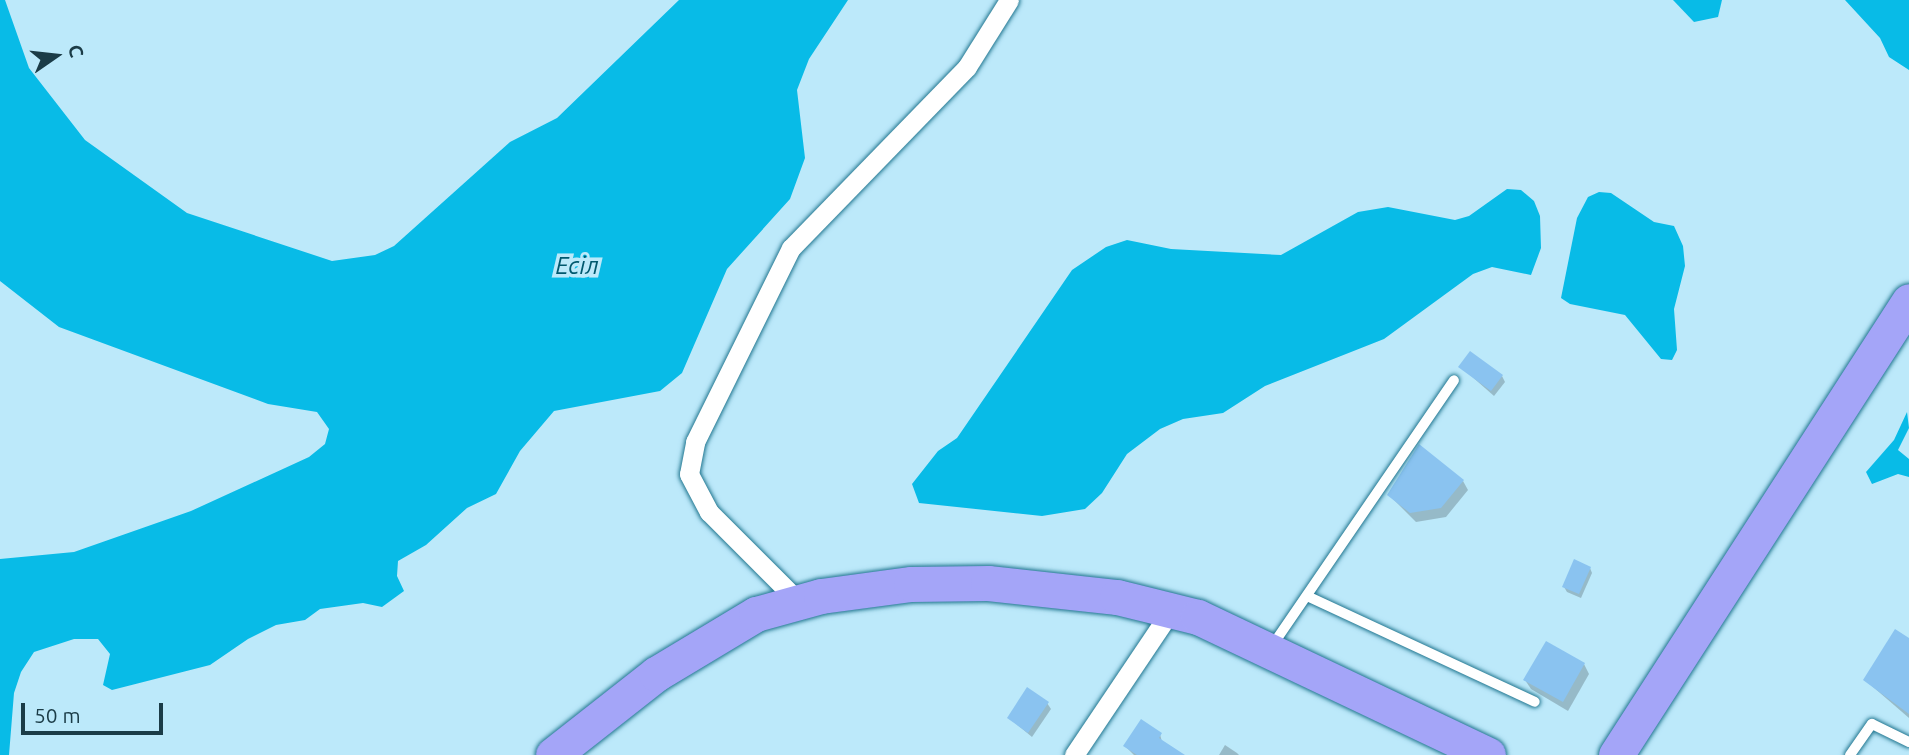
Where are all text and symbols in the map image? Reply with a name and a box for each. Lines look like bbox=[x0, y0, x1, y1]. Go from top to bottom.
north arrow bbox=[21, 21, 91, 91]
text: С bbox=[64, 42, 89, 59]
water label: Есіл bbox=[555, 252, 599, 280]
scale bar bbox=[24, 688, 166, 732]
text: 50 m bbox=[34, 703, 81, 727]

